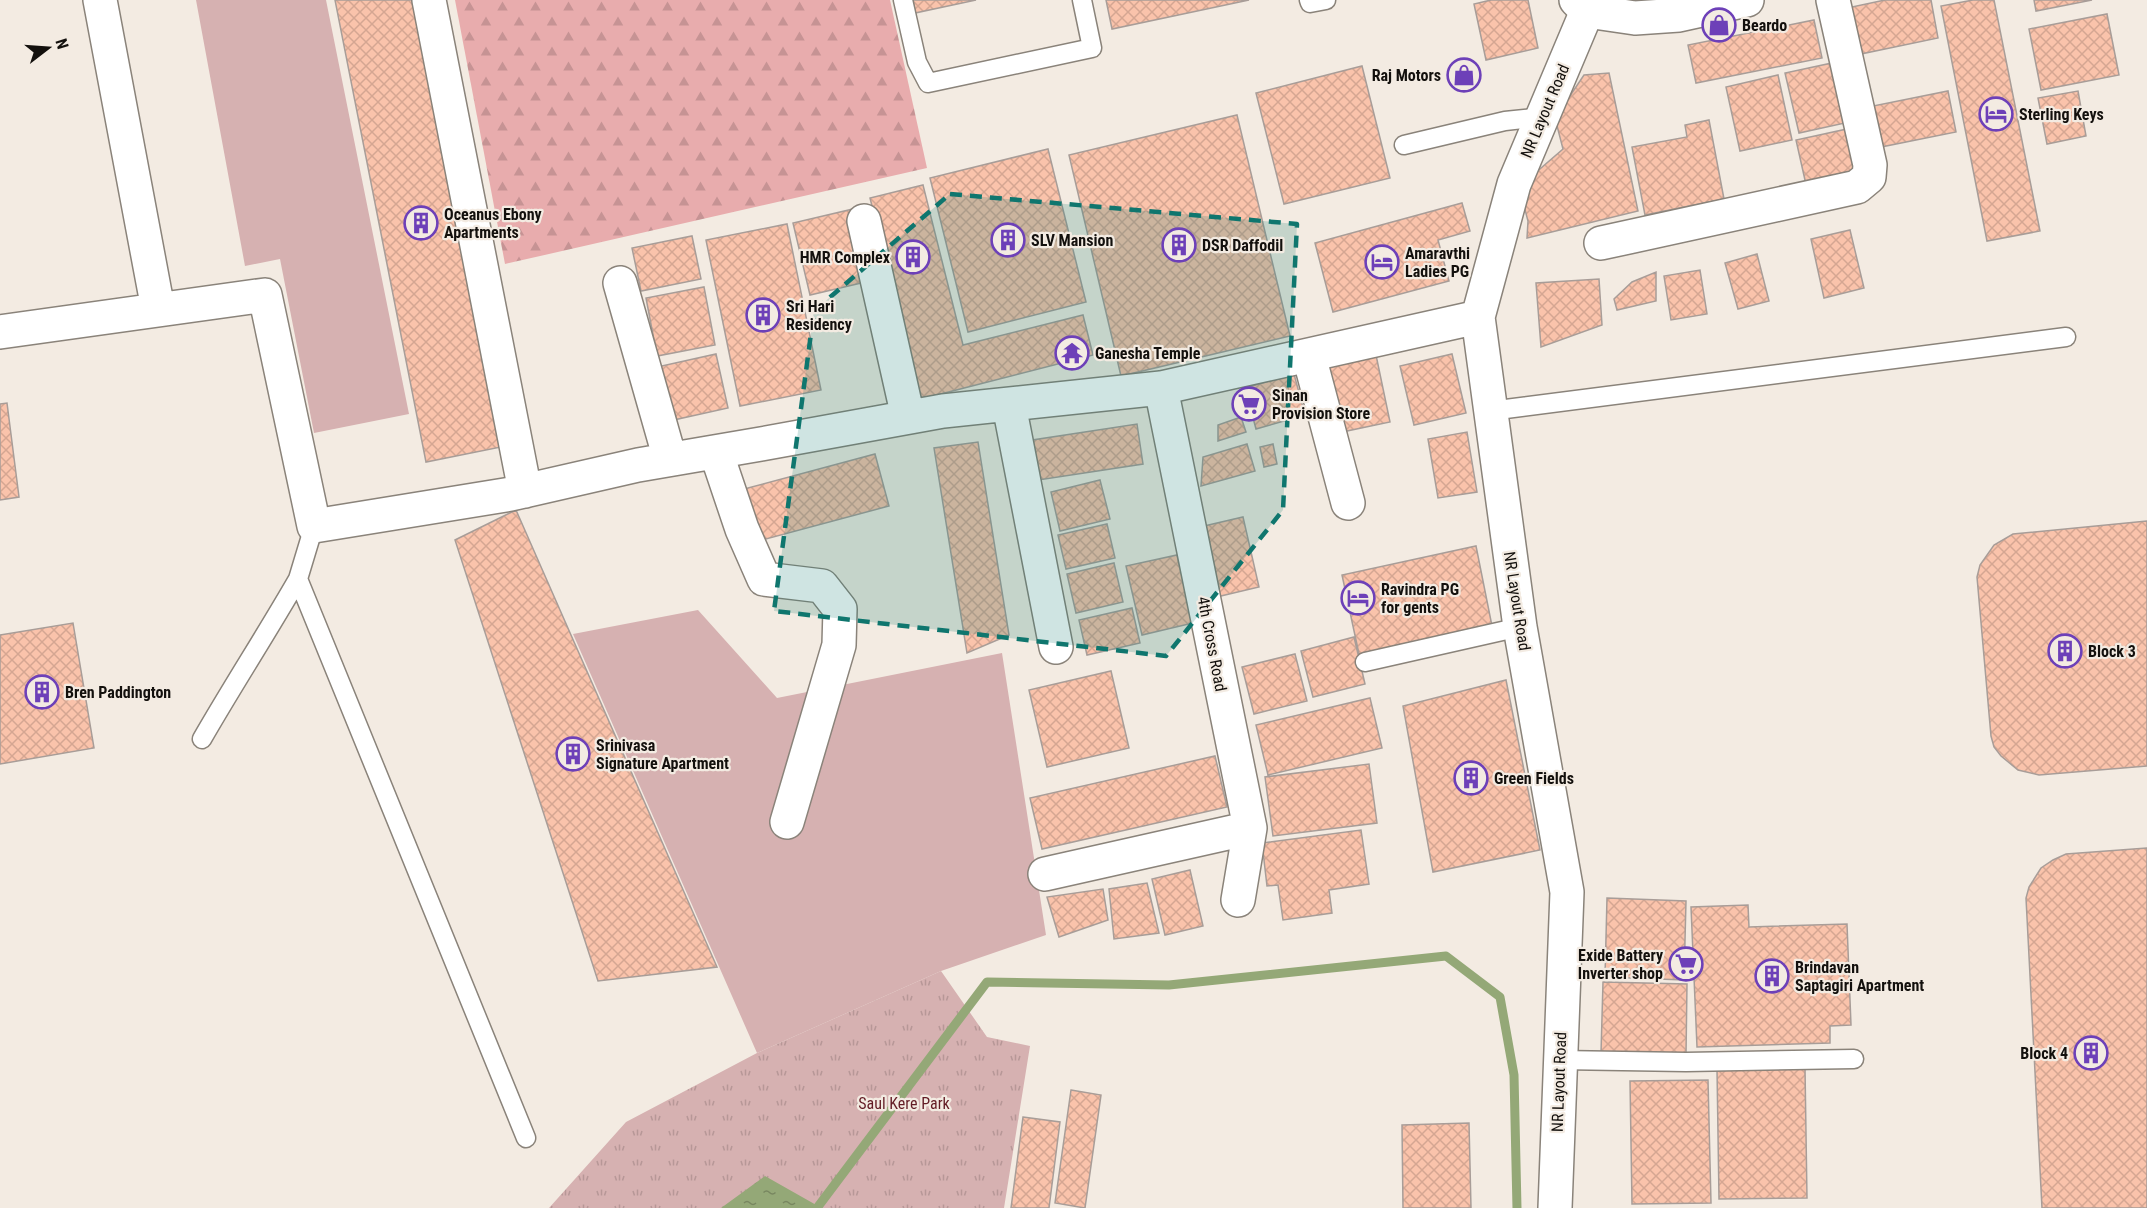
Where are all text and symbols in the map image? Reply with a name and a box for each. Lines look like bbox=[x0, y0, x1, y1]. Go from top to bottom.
shop icon: Beardo bbox=[1701, 7, 1737, 43]
place label: Beardo bbox=[1742, 16, 1787, 35]
north arrow bbox=[18, 18, 78, 78]
text: N bbox=[51, 36, 72, 51]
shop icon: Raj Motors bbox=[1446, 57, 1482, 93]
street label: NR Layout Road bbox=[1517, 61, 1573, 161]
place label: Raj Motors bbox=[1372, 66, 1441, 85]
hotel icon: Sterling Keys bbox=[1978, 96, 2014, 132]
place label: Sterling Keys bbox=[2019, 105, 2104, 124]
building icon: Oceanus Ebony Apartments bbox=[403, 205, 439, 241]
place label: Oceanus Ebony Apartments bbox=[444, 205, 542, 242]
building icon: SLV Mansion bbox=[990, 222, 1026, 258]
building icon: DSR Daffodil bbox=[1161, 227, 1197, 263]
place label: SLV Mansion bbox=[1031, 231, 1113, 250]
place label: DSR Daffodil bbox=[1202, 236, 1283, 255]
building icon: HMR Complex bbox=[895, 239, 931, 275]
hotel icon: Amaravthi Ladies PG bbox=[1364, 244, 1400, 280]
place label: Amaravthi Ladies PG bbox=[1405, 244, 1470, 281]
place label: HMR Complex bbox=[800, 248, 891, 267]
building icon: Sri Hari Residency bbox=[745, 297, 781, 333]
place label: Sri Hari Residency bbox=[786, 297, 852, 334]
temple icon: Ganesha Temple bbox=[1054, 335, 1090, 371]
place label: Ganesha Temple bbox=[1095, 344, 1201, 363]
supermarket icon: Sinan Provision Store bbox=[1231, 386, 1267, 422]
place label: Sinan Provision Store bbox=[1272, 386, 1370, 423]
street label: NR Layout Road bbox=[1500, 550, 1534, 652]
hotel icon: Ravindra PG for gents bbox=[1340, 580, 1376, 616]
place label: Ravindra PG for gents bbox=[1381, 580, 1459, 617]
street label: 4th Cross Road bbox=[1193, 595, 1231, 693]
building icon: Block 3 bbox=[2047, 633, 2083, 669]
place label: Block 3 bbox=[2088, 642, 2136, 661]
building icon: Bren Paddington bbox=[24, 674, 60, 710]
place label: Bren Paddington bbox=[65, 683, 171, 702]
building icon: Srinivasa Signature Apartment bbox=[555, 736, 591, 772]
place label: Srinivasa Signature Apartment bbox=[596, 736, 729, 773]
building icon: Green Fields bbox=[1453, 760, 1489, 796]
place label: Green Fields bbox=[1494, 769, 1574, 788]
place label: Exide Battery Inverter shop bbox=[1578, 946, 1663, 983]
supermarket icon: Exide Battery Inverter shop bbox=[1668, 946, 1704, 982]
building icon: Brindavan Saptagiri Apartment bbox=[1754, 958, 1790, 994]
place label: Brindavan Saptagiri Apartment bbox=[1795, 958, 1924, 995]
street label: NR Layout Road bbox=[1548, 1032, 1570, 1132]
building icon: Block 4 bbox=[2073, 1035, 2109, 1071]
place label: Block 4 bbox=[2020, 1044, 2068, 1063]
park label: Saul Kere Park bbox=[858, 1094, 951, 1113]

